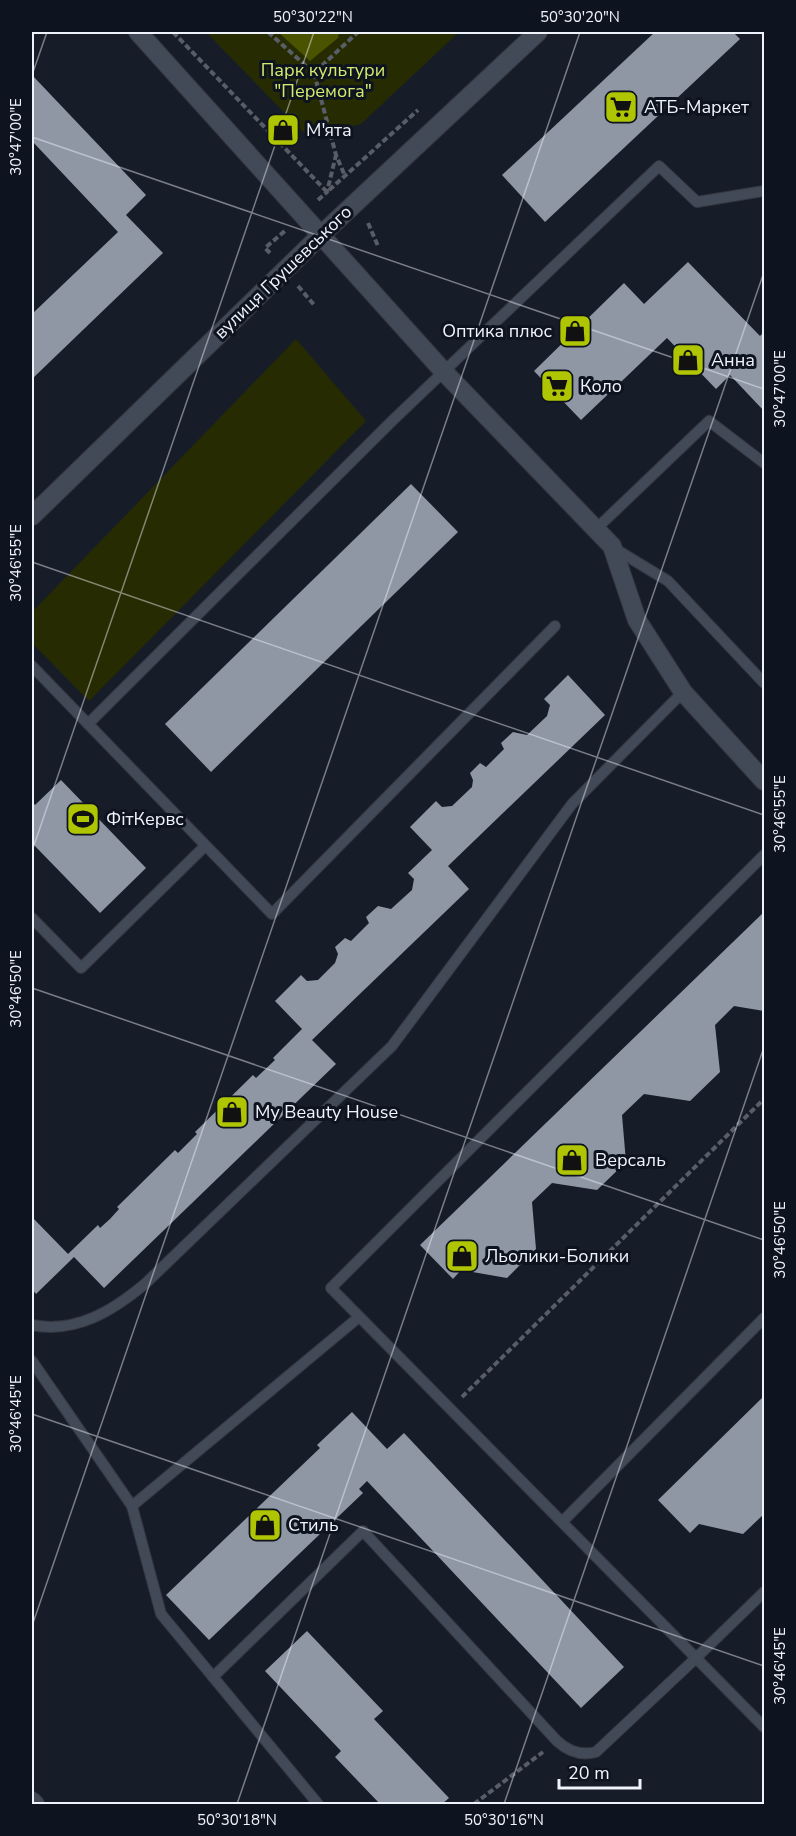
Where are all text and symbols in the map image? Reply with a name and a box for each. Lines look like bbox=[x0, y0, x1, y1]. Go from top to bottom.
text: 50°30'22"N bbox=[273, 7, 353, 27]
text: 50°30'20"N bbox=[540, 7, 620, 27]
park label: Парк культури "Перемога" bbox=[261, 58, 385, 103]
supermarket icon: АТБ-Маркет bbox=[603, 89, 639, 125]
place label: АТБ-Маркет bbox=[644, 95, 749, 119]
text: 30°47'00"E bbox=[6, 98, 26, 176]
shop icon: М'ята bbox=[265, 112, 301, 148]
place label: М'ята bbox=[306, 118, 352, 142]
street label: вулиця Грушевського bbox=[209, 200, 357, 344]
shop icon: Оптика плюс bbox=[557, 313, 593, 349]
place label: Оптика плюс bbox=[442, 319, 552, 343]
shop icon: Анна bbox=[670, 342, 706, 378]
place label: Анна bbox=[711, 348, 755, 372]
text: 30°47'00"E bbox=[770, 350, 790, 428]
supermarket icon: Коло bbox=[539, 368, 575, 404]
place label: Коло bbox=[580, 374, 622, 398]
text: 30°46'55"E bbox=[6, 524, 26, 602]
text: 30°46'55"E bbox=[770, 775, 790, 853]
sports icon: ФітКервс bbox=[65, 801, 101, 837]
place label: ФітКервс bbox=[106, 807, 184, 831]
text: 30°46'50"E bbox=[6, 950, 26, 1028]
shop icon: My Beauty House bbox=[214, 1094, 250, 1130]
place label: My Beauty House bbox=[255, 1100, 398, 1124]
shop icon: Версаль bbox=[554, 1142, 590, 1178]
place label: Версаль bbox=[595, 1148, 666, 1172]
text: 30°46'50"E bbox=[770, 1201, 790, 1279]
shop icon: Льолики-Болики bbox=[444, 1238, 480, 1274]
place label: Льолики-Болики bbox=[485, 1244, 629, 1268]
text: 30°46'45"E bbox=[6, 1375, 26, 1453]
shop icon: Стиль bbox=[247, 1507, 283, 1543]
place label: Стиль bbox=[288, 1513, 339, 1537]
text: 30°46'45"E bbox=[770, 1627, 790, 1705]
scale bar bbox=[559, 1752, 640, 1790]
text: 20 m bbox=[568, 1761, 610, 1785]
text: 50°30'18"N bbox=[197, 1810, 277, 1830]
text: 50°30'16"N bbox=[464, 1810, 544, 1830]

